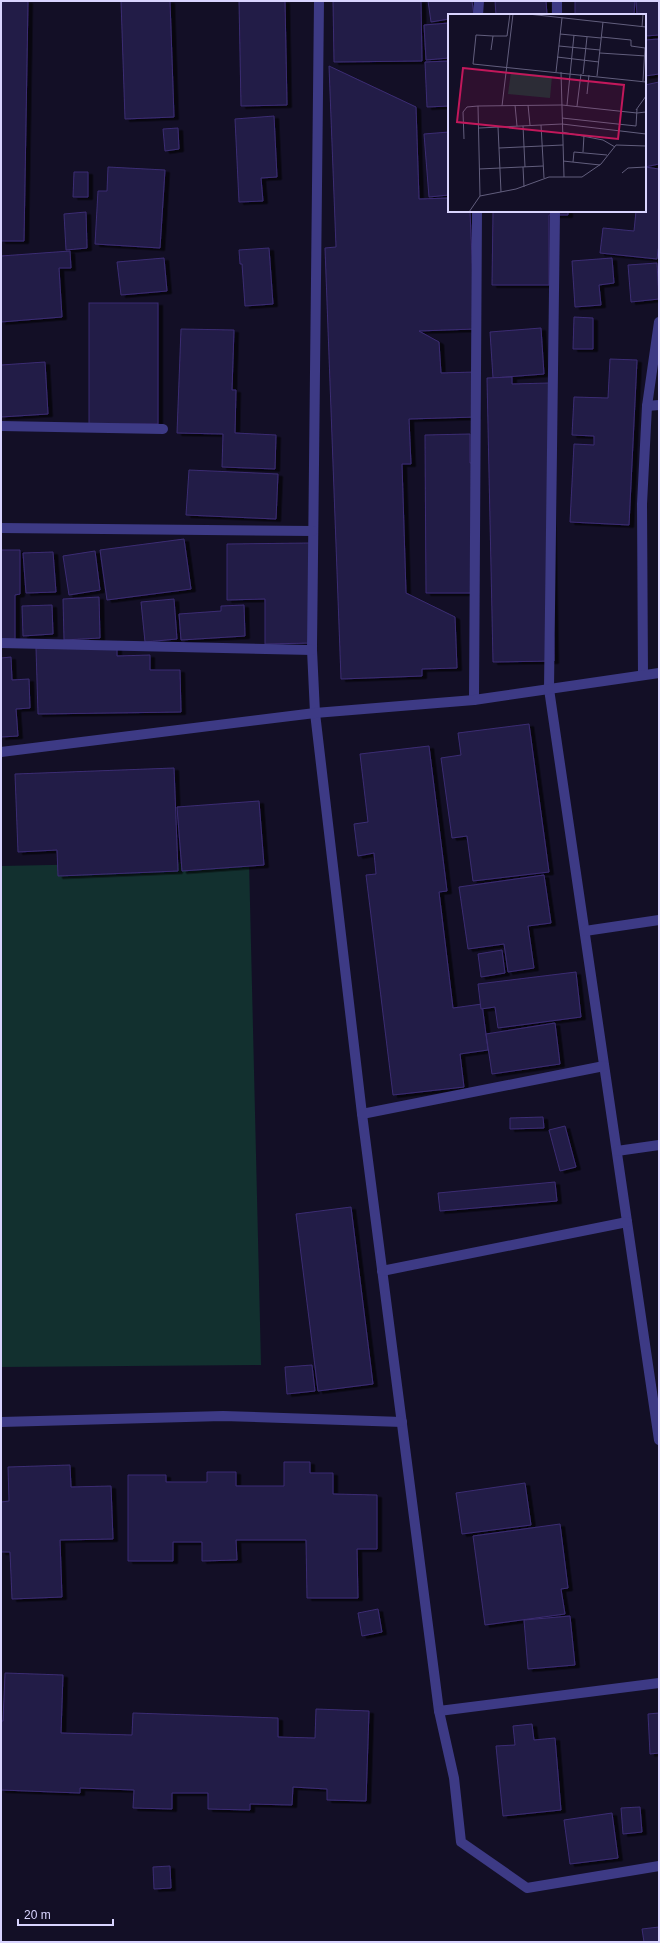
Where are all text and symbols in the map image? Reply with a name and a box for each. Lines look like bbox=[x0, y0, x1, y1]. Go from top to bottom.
inset map bbox=[448, 14, 646, 212]
scale bar bbox=[18, 1901, 113, 1927]
text: 20 m bbox=[24, 1908, 51, 1922]

